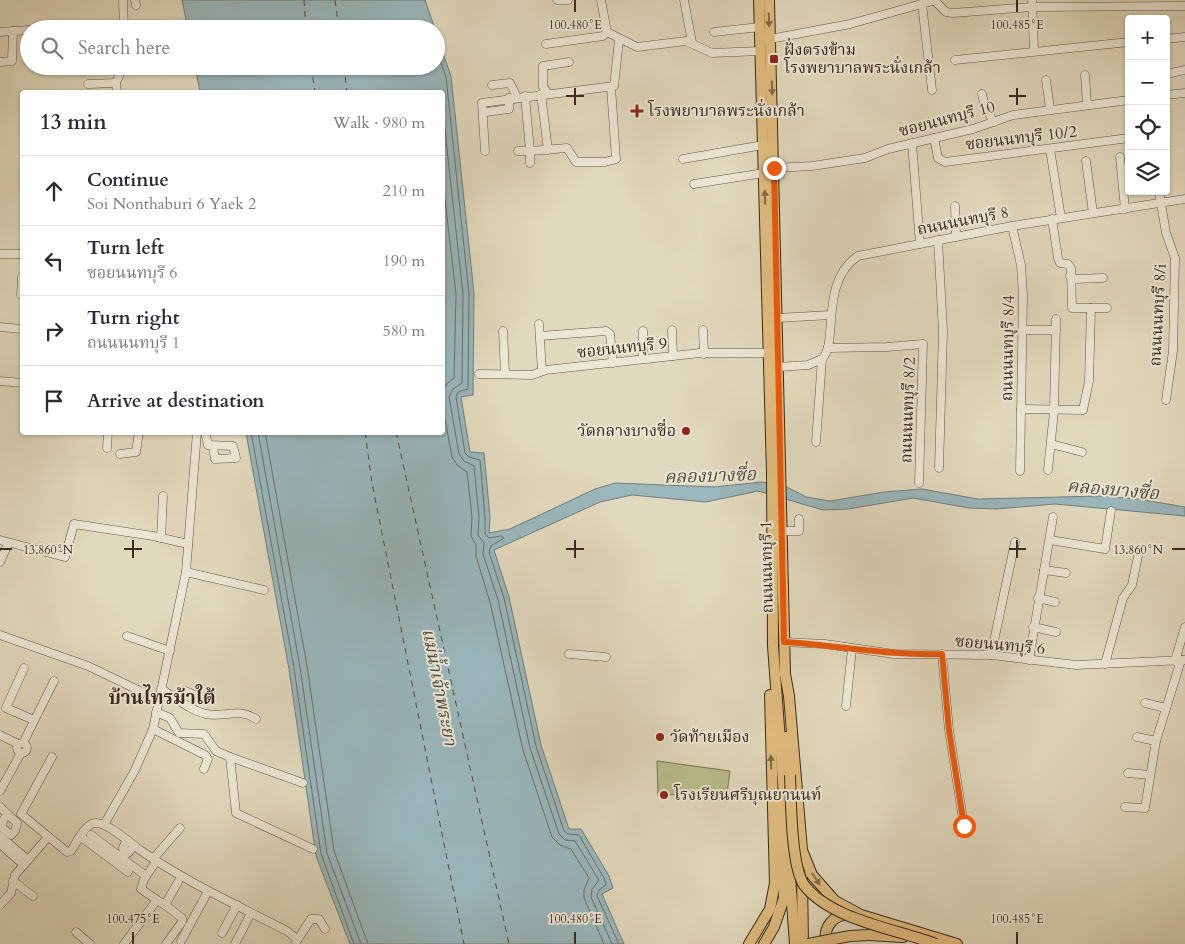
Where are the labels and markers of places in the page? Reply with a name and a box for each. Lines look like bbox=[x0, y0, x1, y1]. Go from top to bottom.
place label: ฝั่งตรงข้าม โรงพยาบาลพระนั่งเกล้า bbox=[783, 38, 941, 79]
marker: ฝั่งตรงข้าม โรงพยาบาลพระนั่งเกล้า bbox=[768, 53, 780, 65]
place label: โรงพยาบาลพระนั่งเกล้า bbox=[647, 99, 805, 122]
marker: โรงพยาบาลพระนั่งเกล้า bbox=[630, 104, 644, 118]
place label: วัดกลางบางซื่อ bbox=[577, 419, 676, 442]
marker: วัดกลางบางซื่อ bbox=[680, 425, 692, 437]
place label: วัดท้ายเมือง bbox=[670, 726, 750, 748]
marker: วัดท้ายเมือง bbox=[654, 731, 666, 743]
place label: โรงเรียนศรีบุณยานนท์ bbox=[673, 784, 822, 806]
marker: โรงเรียนศรีบุณยานนท์ bbox=[658, 789, 670, 801]

